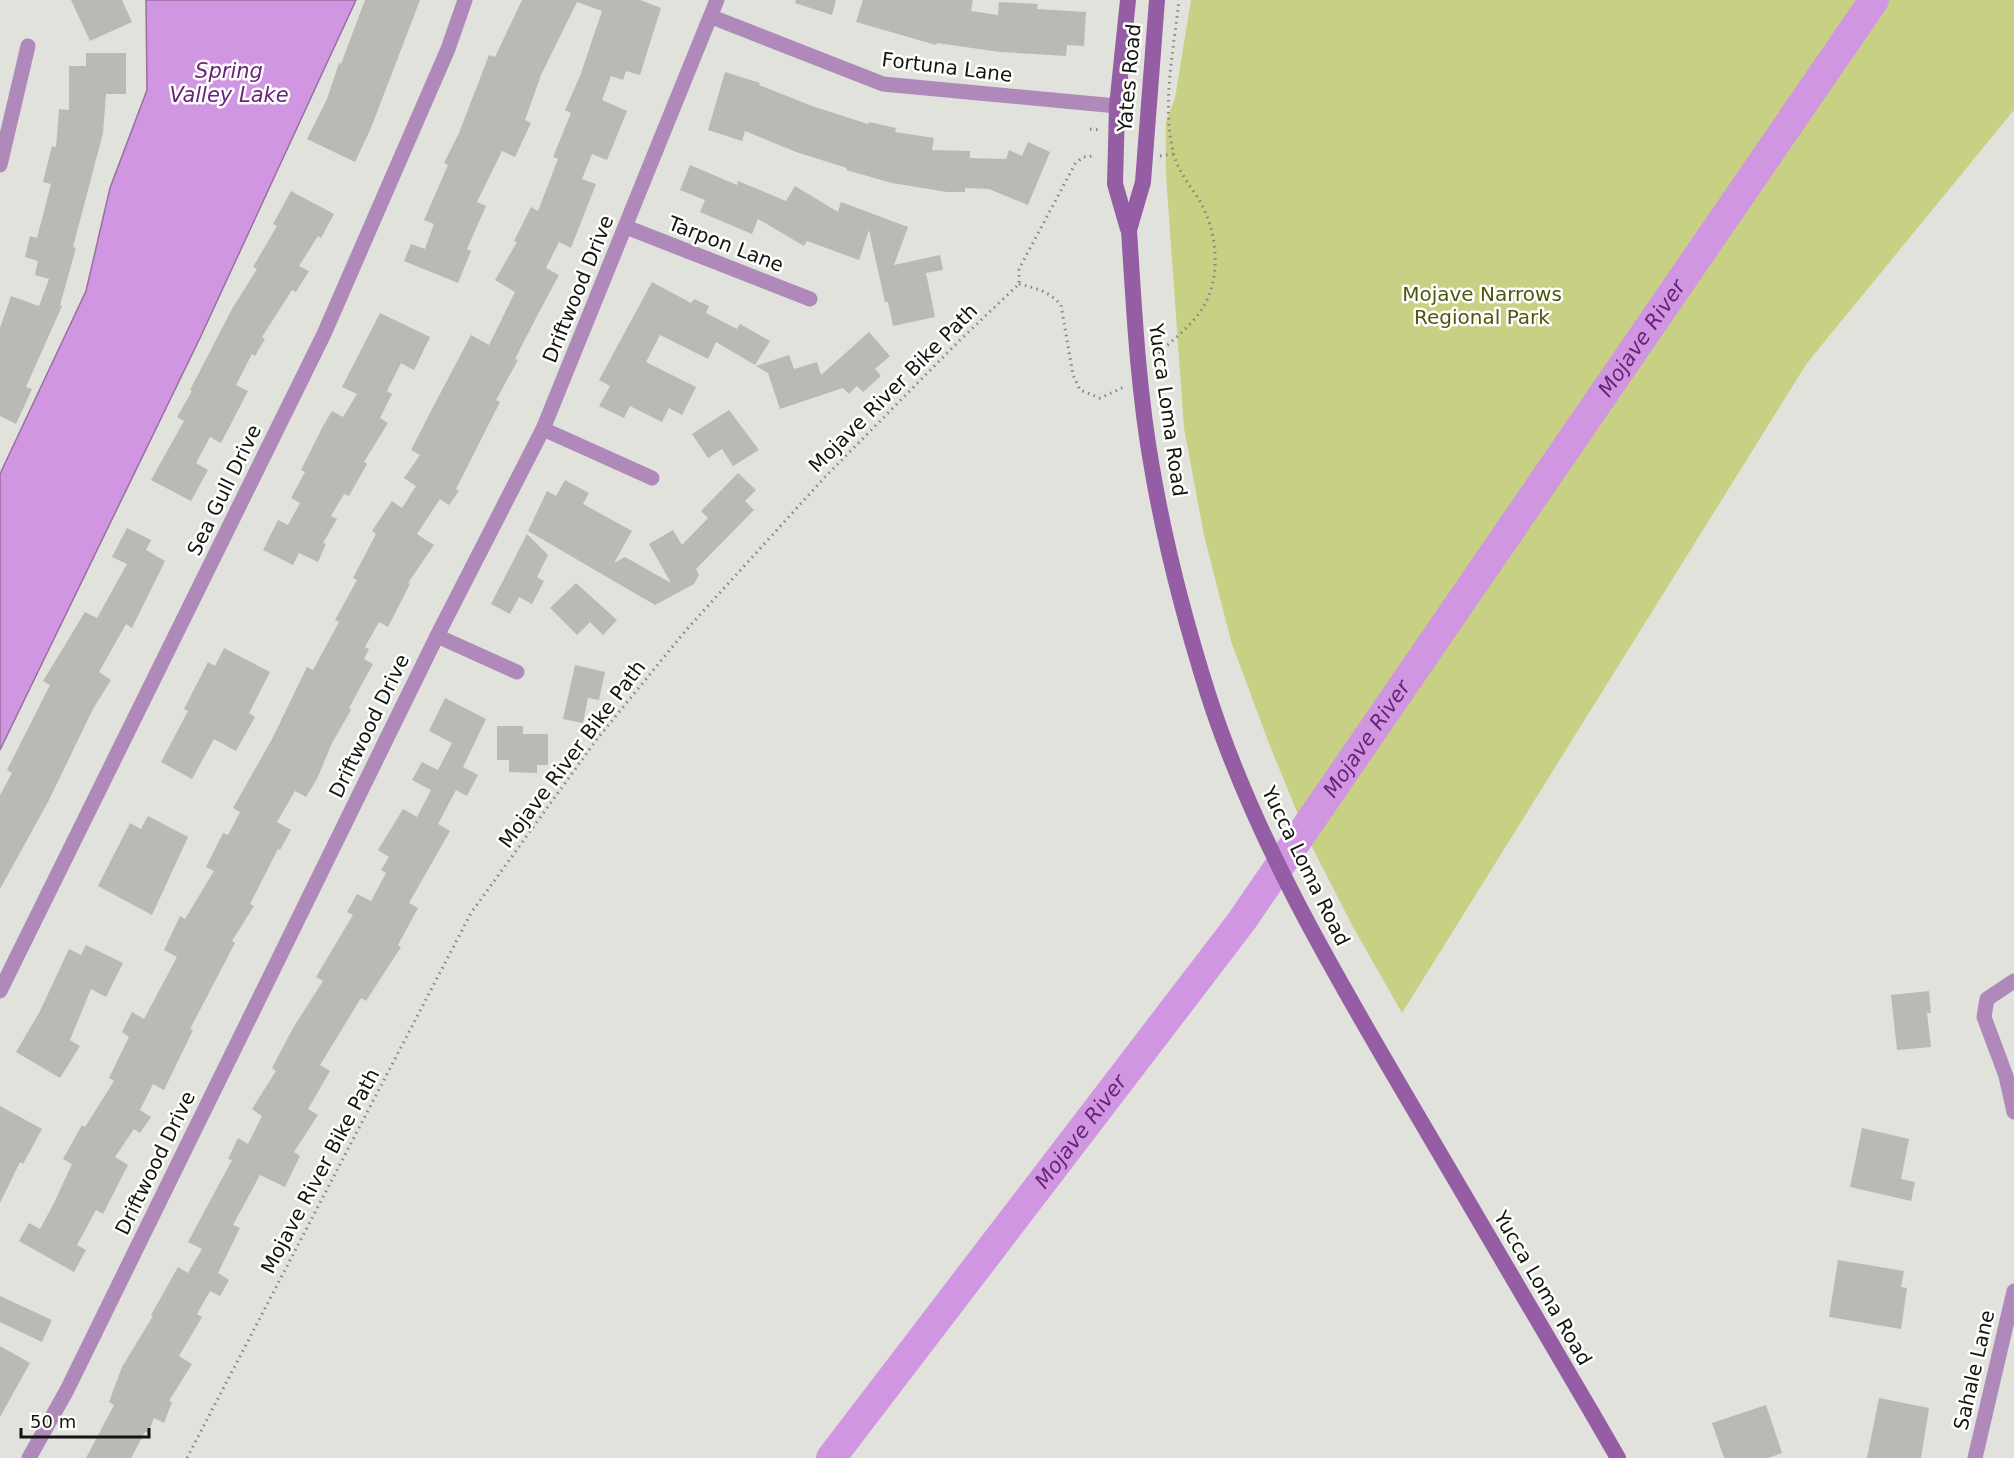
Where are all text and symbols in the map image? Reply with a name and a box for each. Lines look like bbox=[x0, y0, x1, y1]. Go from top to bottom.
street label: Yates Road bbox=[1112, 23, 1146, 134]
street label: Fortuna Lane bbox=[880, 47, 1014, 87]
water label: Spring Valley Lake bbox=[169, 59, 289, 107]
street label: Tarpon Lane bbox=[664, 211, 787, 277]
street label: Driftwood Drive bbox=[537, 212, 619, 366]
water label: Mojave River bbox=[1593, 274, 1691, 401]
park label: Mojave Narrows Regional Park bbox=[1402, 282, 1562, 329]
street label: Mojave River Bike Path bbox=[804, 299, 982, 477]
street label: Yucca Loma Road bbox=[1144, 321, 1192, 498]
street label: Sea Gull Drive bbox=[182, 421, 266, 559]
street label: Driftwood Drive bbox=[324, 650, 414, 802]
street label: Mojave River Bike Path bbox=[494, 655, 650, 853]
water label: Mojave River bbox=[1318, 675, 1416, 802]
street label: Yucca Loma Road bbox=[1257, 781, 1355, 950]
street label: Mojave River Bike Path bbox=[256, 1064, 384, 1278]
water label: Mojave River bbox=[1030, 1069, 1132, 1193]
street label: Driftwood Drive bbox=[110, 1087, 200, 1239]
street label: Yucca Loma Road bbox=[1488, 1206, 1597, 1370]
street label: Sahale Lane bbox=[1949, 1308, 1999, 1432]
scale bar bbox=[21, 1401, 148, 1439]
text: 50 m bbox=[30, 1411, 76, 1432]

